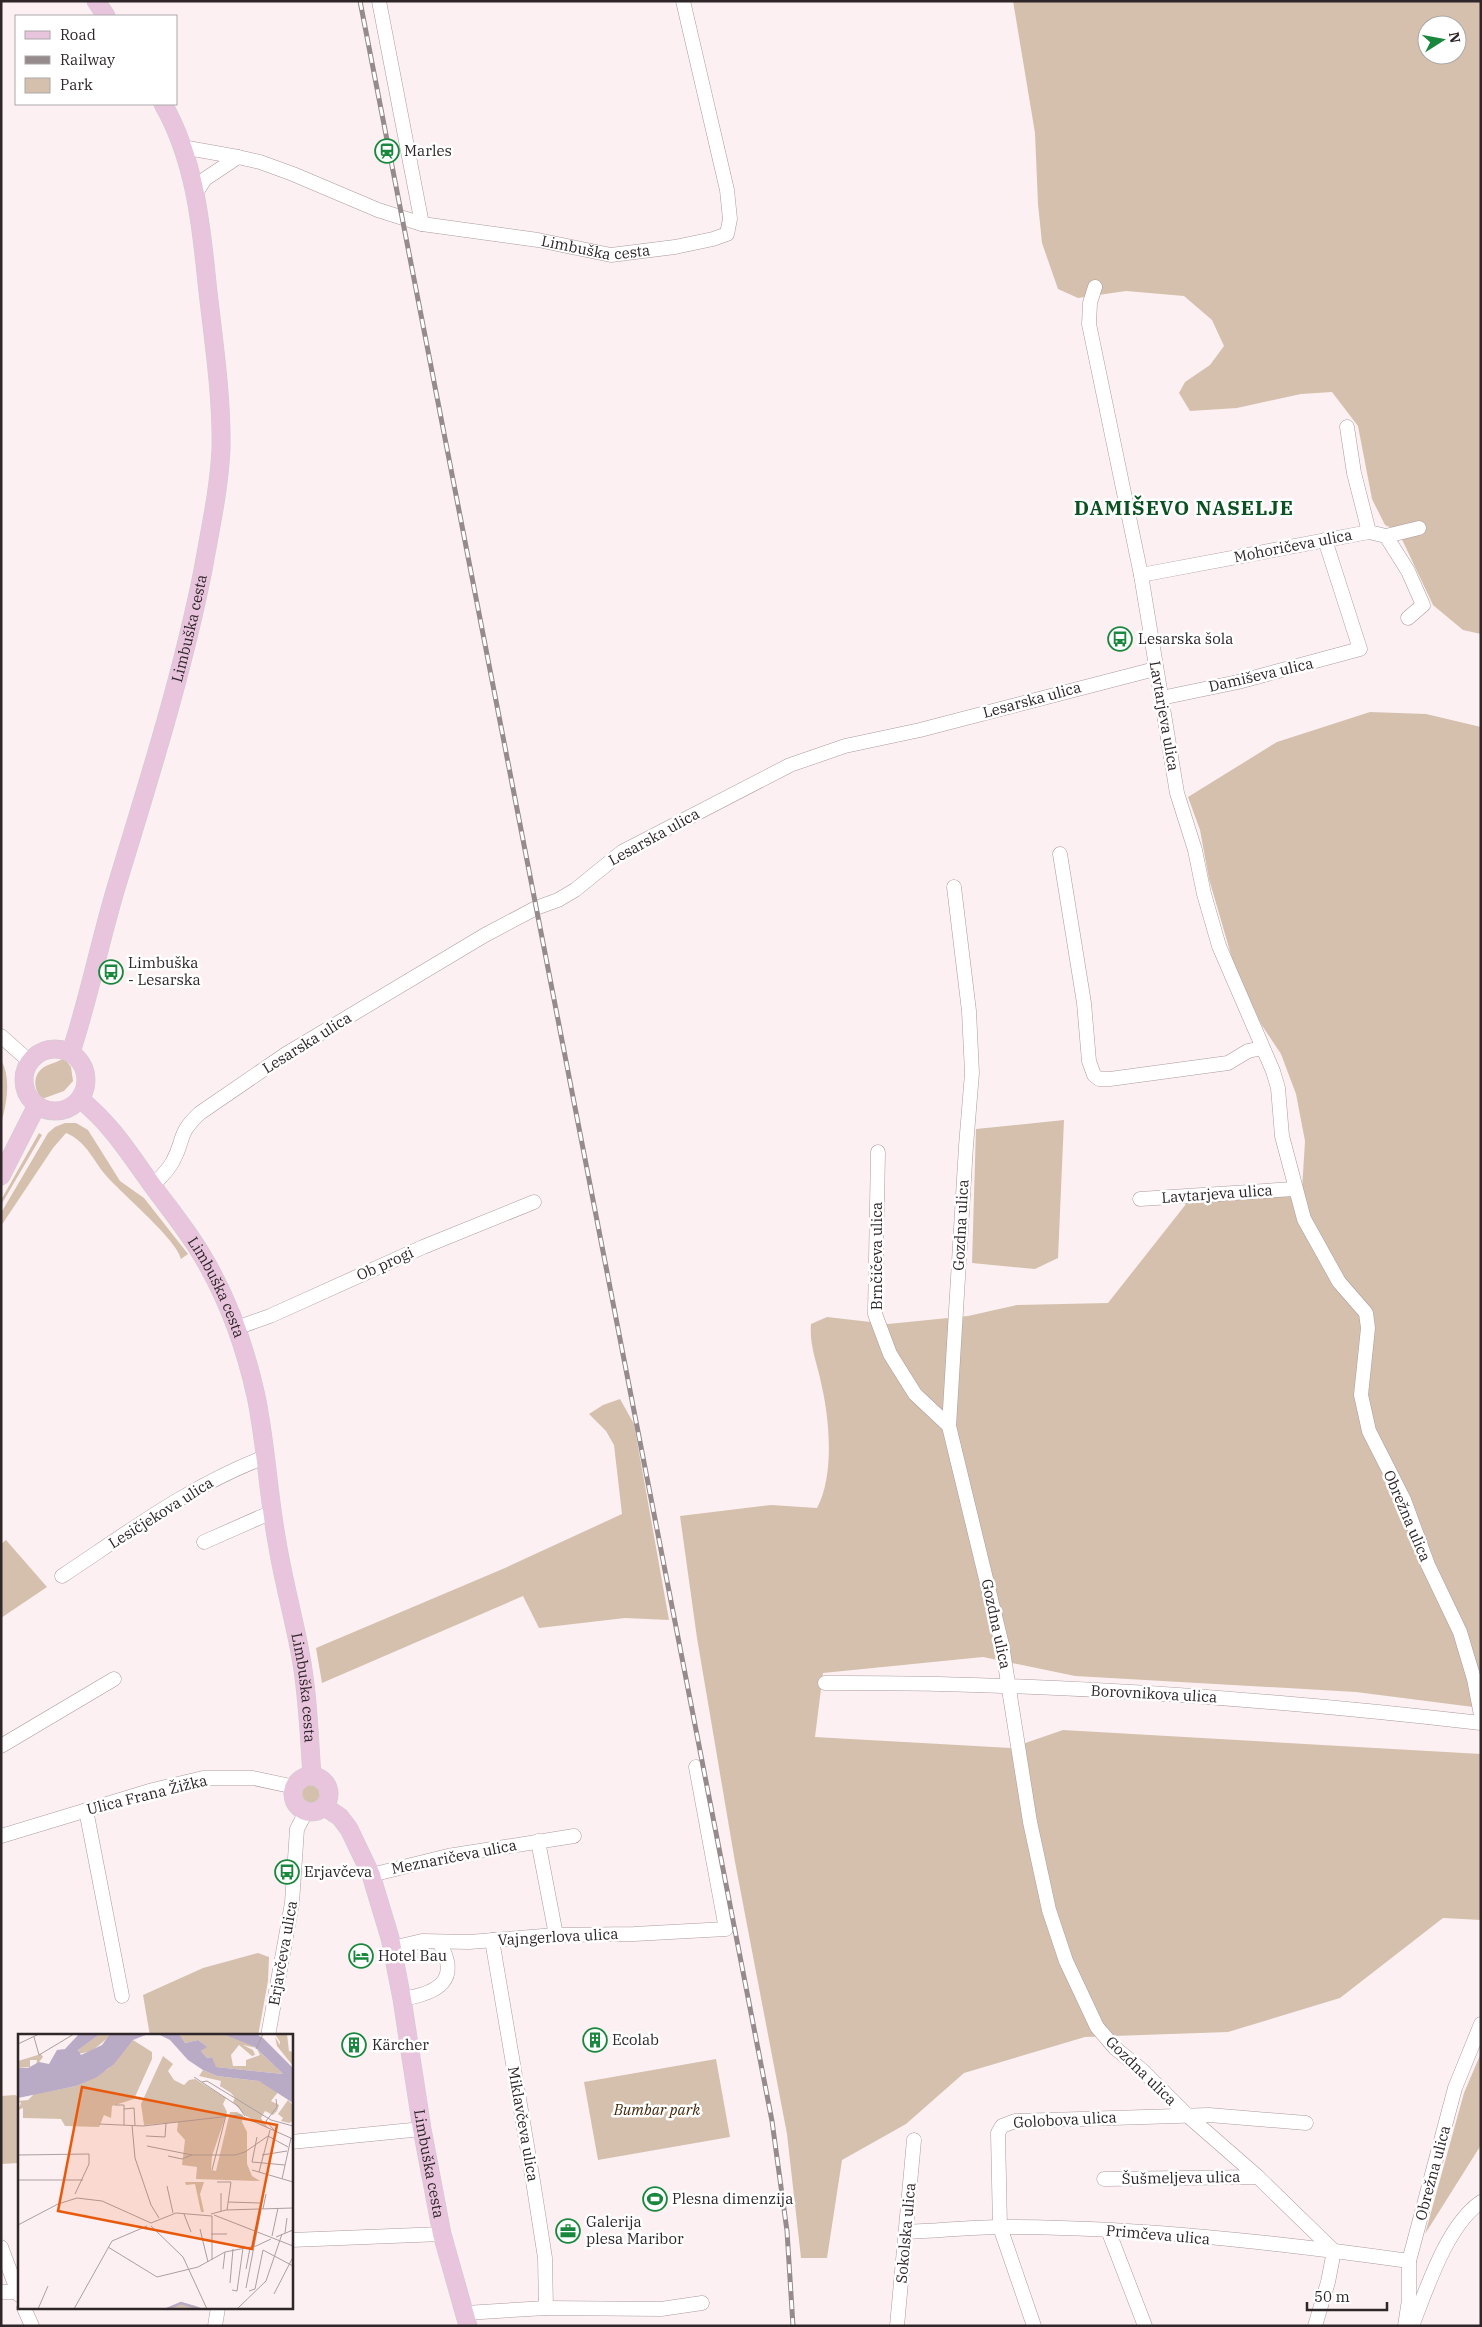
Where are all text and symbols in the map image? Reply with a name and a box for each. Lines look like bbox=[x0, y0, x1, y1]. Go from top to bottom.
legend bbox=[15, 15, 178, 105]
north arrow bbox=[1417, 15, 1467, 65]
text: Road bbox=[60, 25, 96, 44]
text: N bbox=[1445, 30, 1465, 45]
text: Railway bbox=[60, 50, 115, 69]
text: Park bbox=[60, 75, 93, 94]
station icon: Marles bbox=[374, 138, 400, 164]
place label: Marles bbox=[404, 141, 452, 160]
street label: Limbuška cesta bbox=[540, 231, 651, 264]
district label: DAMIŠEVO NASELJE bbox=[1074, 494, 1294, 521]
street label: Mohoričeva ulica bbox=[1232, 525, 1354, 566]
street label: Limbuška cesta bbox=[167, 573, 211, 684]
bus stop icon: Lesarska šola bbox=[1107, 626, 1133, 652]
place label: Lesarska šola bbox=[1138, 629, 1233, 648]
street label: Damiševa ulica bbox=[1207, 653, 1315, 696]
street label: Lavtarjeva ulica bbox=[1145, 659, 1184, 772]
street label: Lesarska ulica bbox=[981, 677, 1083, 722]
street label: Lesarska ulica bbox=[605, 804, 703, 869]
place label: Limbuška - Lesarska bbox=[128, 953, 201, 989]
bus stop icon: Limbuška - Lesarska bbox=[98, 959, 124, 985]
street label: Lesarska ulica bbox=[259, 1008, 355, 1077]
street label: Gozdna ulica bbox=[949, 1179, 972, 1271]
street label: Lavtarjeva ulica bbox=[1161, 1180, 1273, 1207]
street label: Brnčičeva ulica bbox=[867, 1202, 886, 1310]
street label: Limbuška cesta bbox=[184, 1233, 249, 1340]
street label: Ob progi bbox=[353, 1242, 416, 1285]
street label: Obrežna ulica bbox=[1380, 1467, 1435, 1564]
street label: Lesičjekova ulica bbox=[105, 1473, 217, 1552]
street label: Gozdna ulica bbox=[978, 1577, 1015, 1671]
street label: Limbuška cesta bbox=[287, 1631, 320, 1743]
street label: Borovnikova ulica bbox=[1090, 1681, 1218, 1706]
street label: Ulica Frana Žižka bbox=[85, 1770, 209, 1819]
street label: Meznaričeva ulica bbox=[390, 1835, 518, 1878]
bus stop icon: Erjavčeva bbox=[274, 1859, 300, 1885]
place label: Erjavčeva bbox=[304, 1862, 372, 1881]
street label: Erjavčeva ulica bbox=[264, 1899, 301, 2007]
street label: Vajngerlova ulica bbox=[497, 1924, 619, 1949]
hotel icon: Hotel Bau bbox=[348, 1943, 374, 1969]
place label: Hotel Bau bbox=[378, 1946, 447, 1965]
building icon: Ecolab bbox=[582, 2027, 608, 2053]
place label: Ecolab bbox=[612, 2030, 659, 2049]
building icon: Kärcher bbox=[341, 2032, 367, 2058]
street label: Gozdna ulica bbox=[1102, 2032, 1181, 2109]
inset map bbox=[18, 2034, 292, 2310]
place label: Kärcher bbox=[372, 2035, 429, 2054]
street label: Miklavčeva ulica bbox=[504, 2065, 543, 2183]
park label: Bumbar park bbox=[613, 2100, 700, 2119]
street label: Golobova ulica bbox=[1013, 2107, 1117, 2132]
street label: Limbuška cesta bbox=[410, 2108, 449, 2220]
street label: Obrežna ulica bbox=[1411, 2123, 1454, 2222]
street label: Šušmeljeva ulica bbox=[1121, 2167, 1241, 2188]
street label: Sokolska ulica bbox=[892, 2182, 919, 2284]
sports icon: Plesna dimenzija bbox=[642, 2186, 668, 2212]
place label: Plesna dimenzija bbox=[672, 2189, 793, 2208]
place label: Galerija plesa Maribor bbox=[586, 2212, 684, 2248]
office icon: Galerija plesa Maribor bbox=[555, 2218, 581, 2244]
street label: Primčeva ulica bbox=[1105, 2220, 1211, 2249]
scale bar bbox=[1307, 2280, 1387, 2312]
text: 50 m bbox=[1314, 2287, 1350, 2306]

